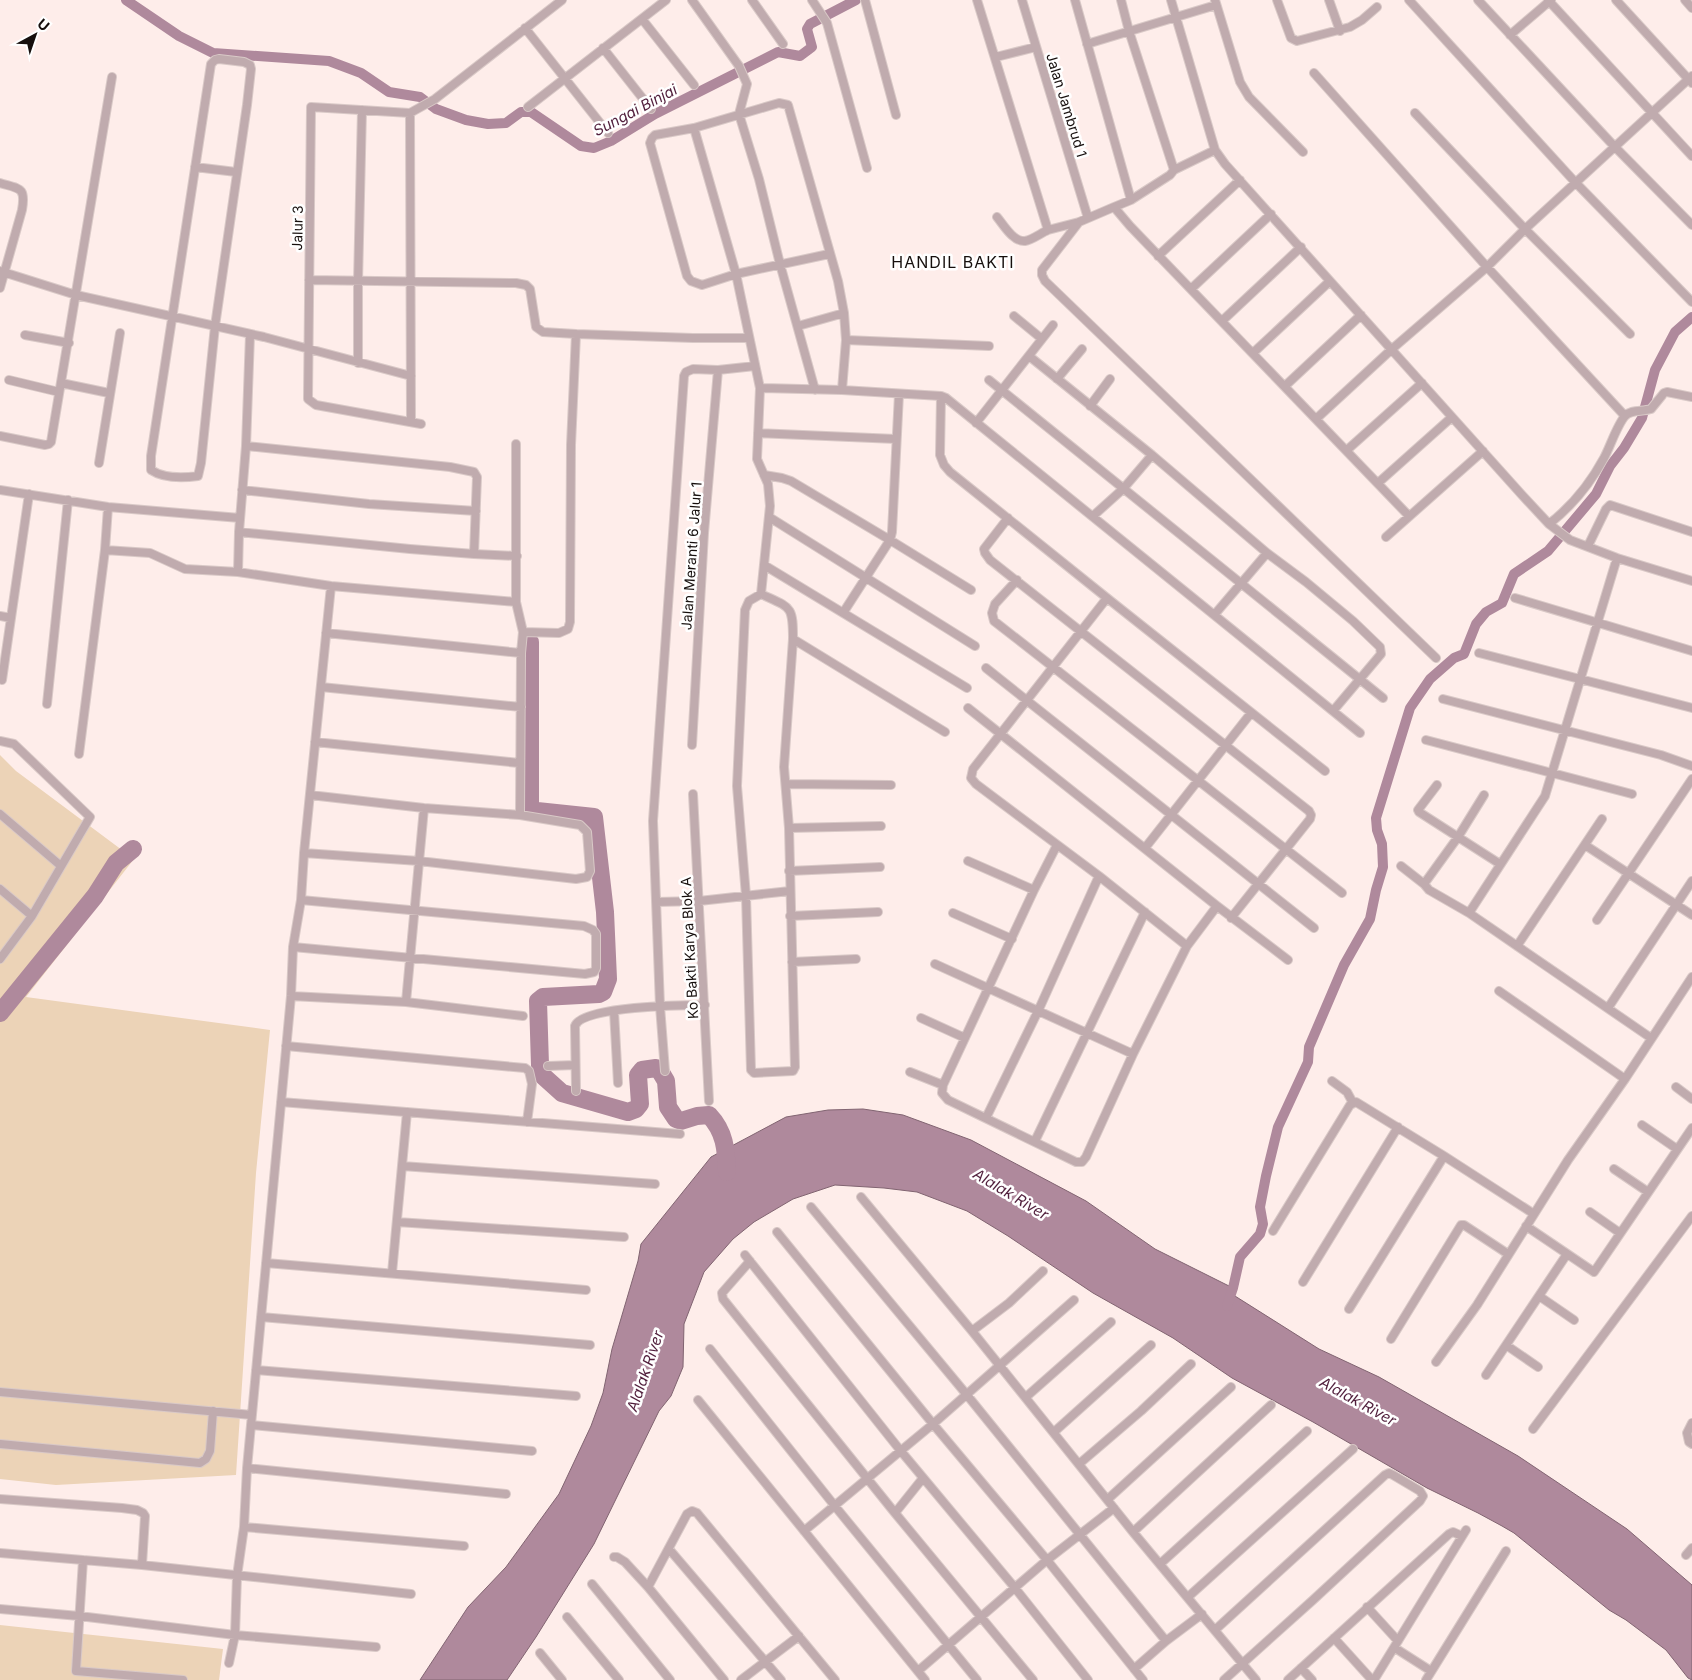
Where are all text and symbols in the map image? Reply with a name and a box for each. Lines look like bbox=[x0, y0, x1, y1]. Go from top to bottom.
north arrow bbox=[10, 10, 60, 60]
text: U bbox=[34, 15, 53, 34]
street label: Jalan Jambrud 1 bbox=[1043, 51, 1091, 159]
water label: Sungai Binjai bbox=[590, 80, 681, 140]
street label: Jalur 3 bbox=[288, 205, 306, 251]
district label: HANDIL BAKTI bbox=[891, 252, 1015, 272]
street label: Jalan Meranti 6 Jalur 1 bbox=[677, 481, 705, 631]
street label: Ko Bakti Karya Blok A bbox=[677, 876, 701, 1020]
water label: Alalak River bbox=[969, 1164, 1052, 1224]
water label: Alalak River bbox=[622, 1328, 668, 1415]
water label: Alalak River bbox=[1316, 1372, 1400, 1430]

